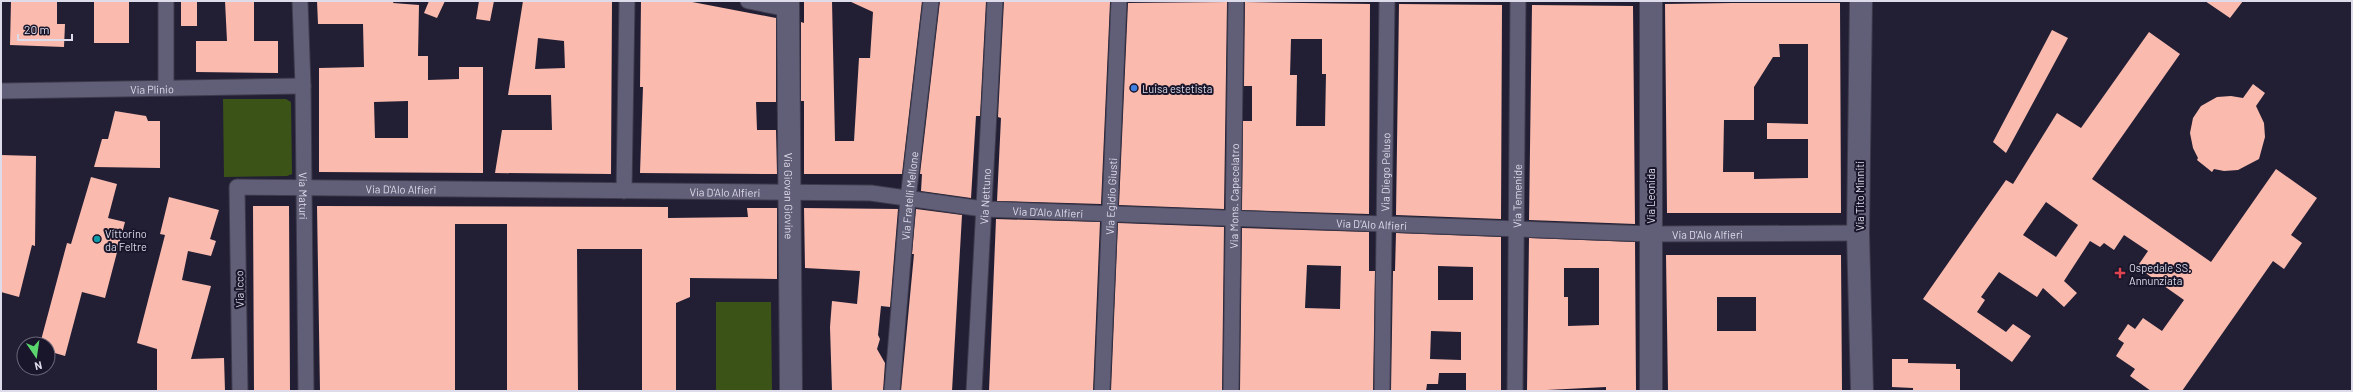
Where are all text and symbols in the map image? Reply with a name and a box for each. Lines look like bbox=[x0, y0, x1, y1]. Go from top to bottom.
scale bar bbox=[18, 16, 72, 42]
text: 20 m bbox=[24, 22, 50, 36]
street label: Via Plinio bbox=[130, 82, 174, 95]
place label: Luisa estetista bbox=[1142, 82, 1212, 95]
marker: Luisa estetista bbox=[1129, 83, 1139, 93]
street label: Via Diego Peluso bbox=[1378, 133, 1392, 211]
street label: Via Mons. Capecelatro bbox=[1226, 143, 1241, 249]
street label: Via Fratelli Mellone bbox=[898, 151, 920, 241]
street label: Via Giovan Giovine bbox=[783, 153, 796, 239]
street label: Via Egidio Giusti bbox=[1102, 157, 1119, 235]
street label: Via Tito Minniti bbox=[1853, 161, 1866, 231]
street label: Via Temenide bbox=[1510, 164, 1523, 228]
street label: Via Nettuno bbox=[976, 168, 992, 225]
street label: Via Leonida bbox=[1644, 168, 1657, 224]
street label: Via Maturi bbox=[297, 172, 311, 220]
street label: Via D'Alo Alfieri bbox=[366, 182, 437, 195]
street label: Via D'Alo Alfieri bbox=[689, 185, 761, 198]
street label: Via D'Alo Alfieri bbox=[1012, 204, 1084, 219]
street label: Via D'Alo Alfieri bbox=[1336, 216, 1407, 231]
place label: Vittorino da Feltre bbox=[105, 227, 147, 253]
street label: Via D'Alo Alfieri bbox=[1672, 227, 1743, 240]
marker: Vittorino da Feltre bbox=[92, 234, 102, 244]
place label: Ospedale SS. Annunziata bbox=[2129, 261, 2191, 287]
marker: Ospedale SS. Annunziata bbox=[2114, 267, 2126, 279]
street label: Via Icco bbox=[232, 270, 246, 308]
north arrow bbox=[16, 336, 56, 376]
text: N bbox=[33, 359, 43, 373]

